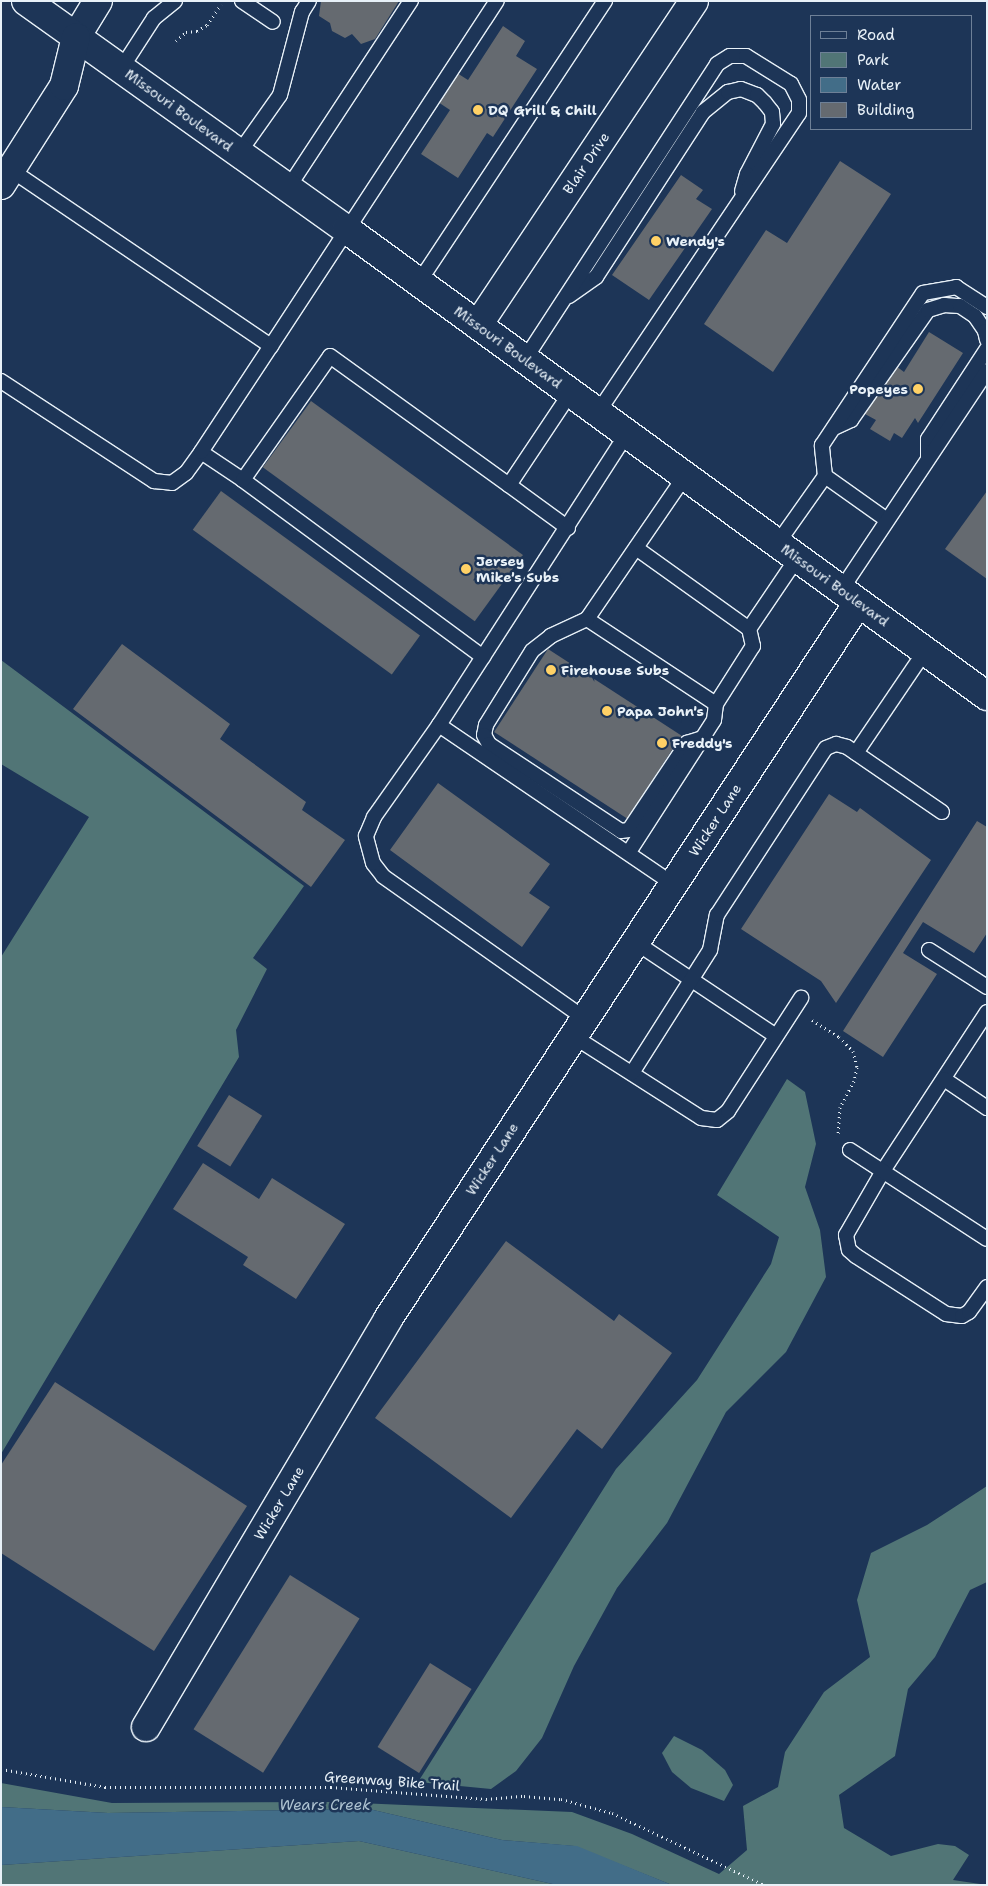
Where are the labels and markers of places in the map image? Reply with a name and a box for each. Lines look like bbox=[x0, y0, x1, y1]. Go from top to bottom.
place label: DQ Grill & Chill bbox=[488, 102, 597, 118]
marker: DQ Grill & Chill bbox=[472, 104, 484, 116]
place label: Wendy's bbox=[666, 233, 725, 249]
marker: Wendy's bbox=[650, 235, 662, 247]
place label: Popeyes bbox=[849, 381, 908, 397]
marker: Popeyes bbox=[912, 383, 924, 395]
place label: Jersey Mike's Subs bbox=[476, 553, 559, 586]
marker: Jersey Mike's Subs bbox=[460, 563, 472, 575]
place label: Firehouse Subs bbox=[561, 662, 669, 678]
marker: Firehouse Subs bbox=[545, 664, 557, 676]
place label: Papa John's bbox=[617, 703, 704, 719]
marker: Papa John's bbox=[601, 705, 613, 717]
place label: Freddy's bbox=[672, 735, 732, 751]
marker: Freddy's bbox=[656, 737, 668, 749]

